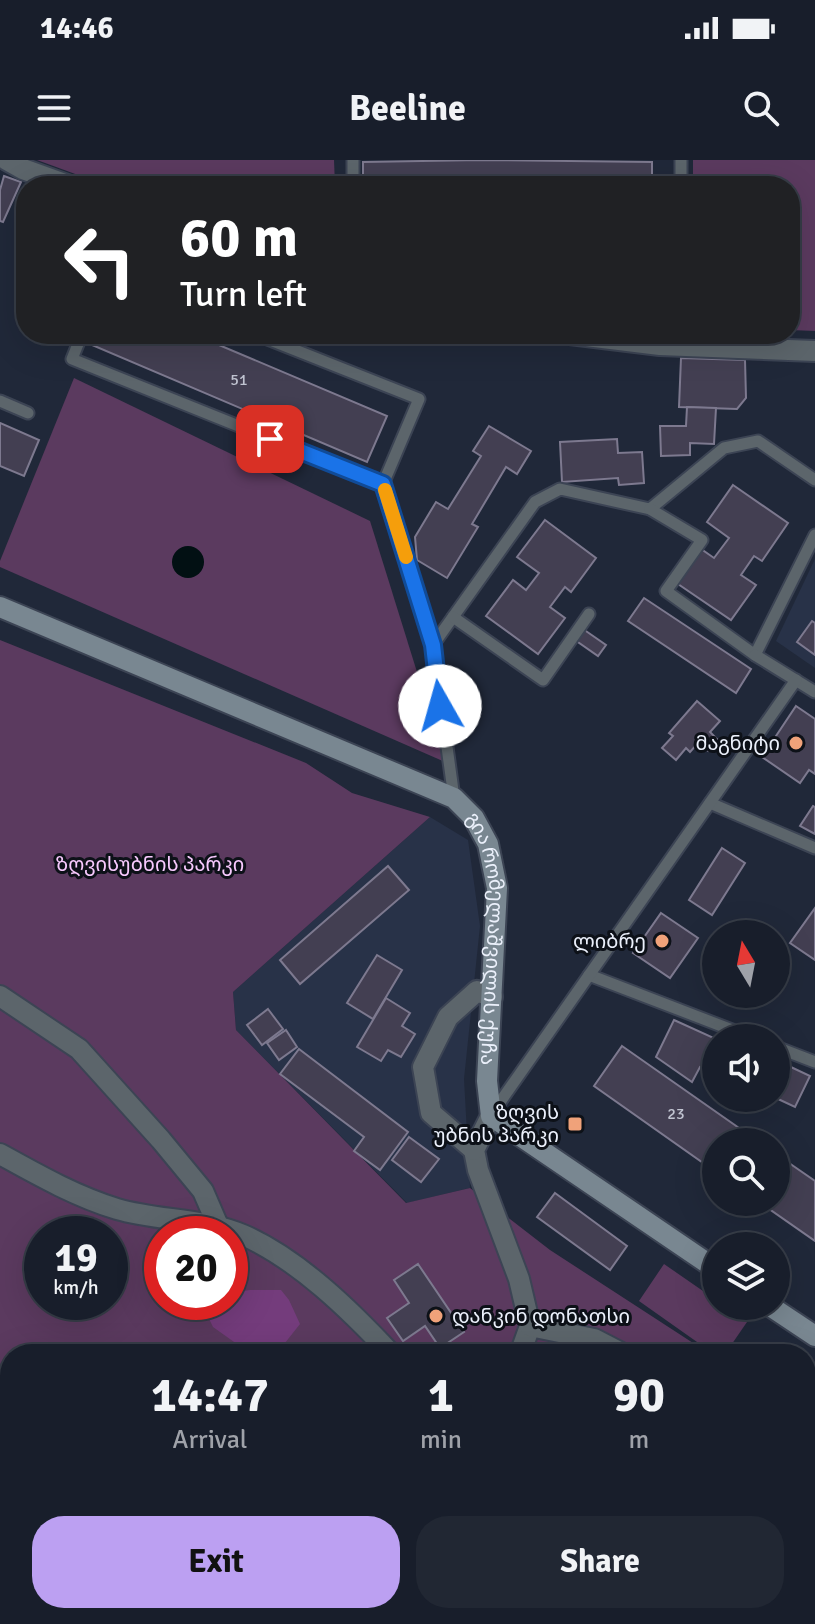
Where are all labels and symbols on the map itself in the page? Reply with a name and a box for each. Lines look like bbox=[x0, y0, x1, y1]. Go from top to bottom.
house number: 51 bbox=[230, 370, 248, 390]
pin bbox=[236, 405, 304, 473]
position arrow bbox=[398, 664, 482, 748]
place label: მაგნიტი bbox=[695, 731, 780, 756]
marker: მაგნიტი bbox=[787, 734, 805, 752]
street label: გია რომელაშვილის ქუჩა bbox=[461, 805, 510, 1066]
park label: ზღვისუბნის პარკი bbox=[56, 852, 244, 877]
north arrow bbox=[702, 920, 790, 1008]
place label: ლიბრე bbox=[573, 929, 646, 954]
marker: ლიბრე bbox=[653, 932, 671, 950]
place label: ზღვის უბნის პარკი bbox=[433, 1100, 559, 1148]
house number: 23 bbox=[667, 1104, 685, 1124]
marker: ზღვის უბნის პარკი bbox=[566, 1115, 584, 1133]
speed limit sign: 20 bbox=[144, 1216, 248, 1320]
place label: დანკინ დონათსი bbox=[452, 1304, 630, 1329]
marker: დანკინ დონათსი bbox=[427, 1307, 445, 1325]

